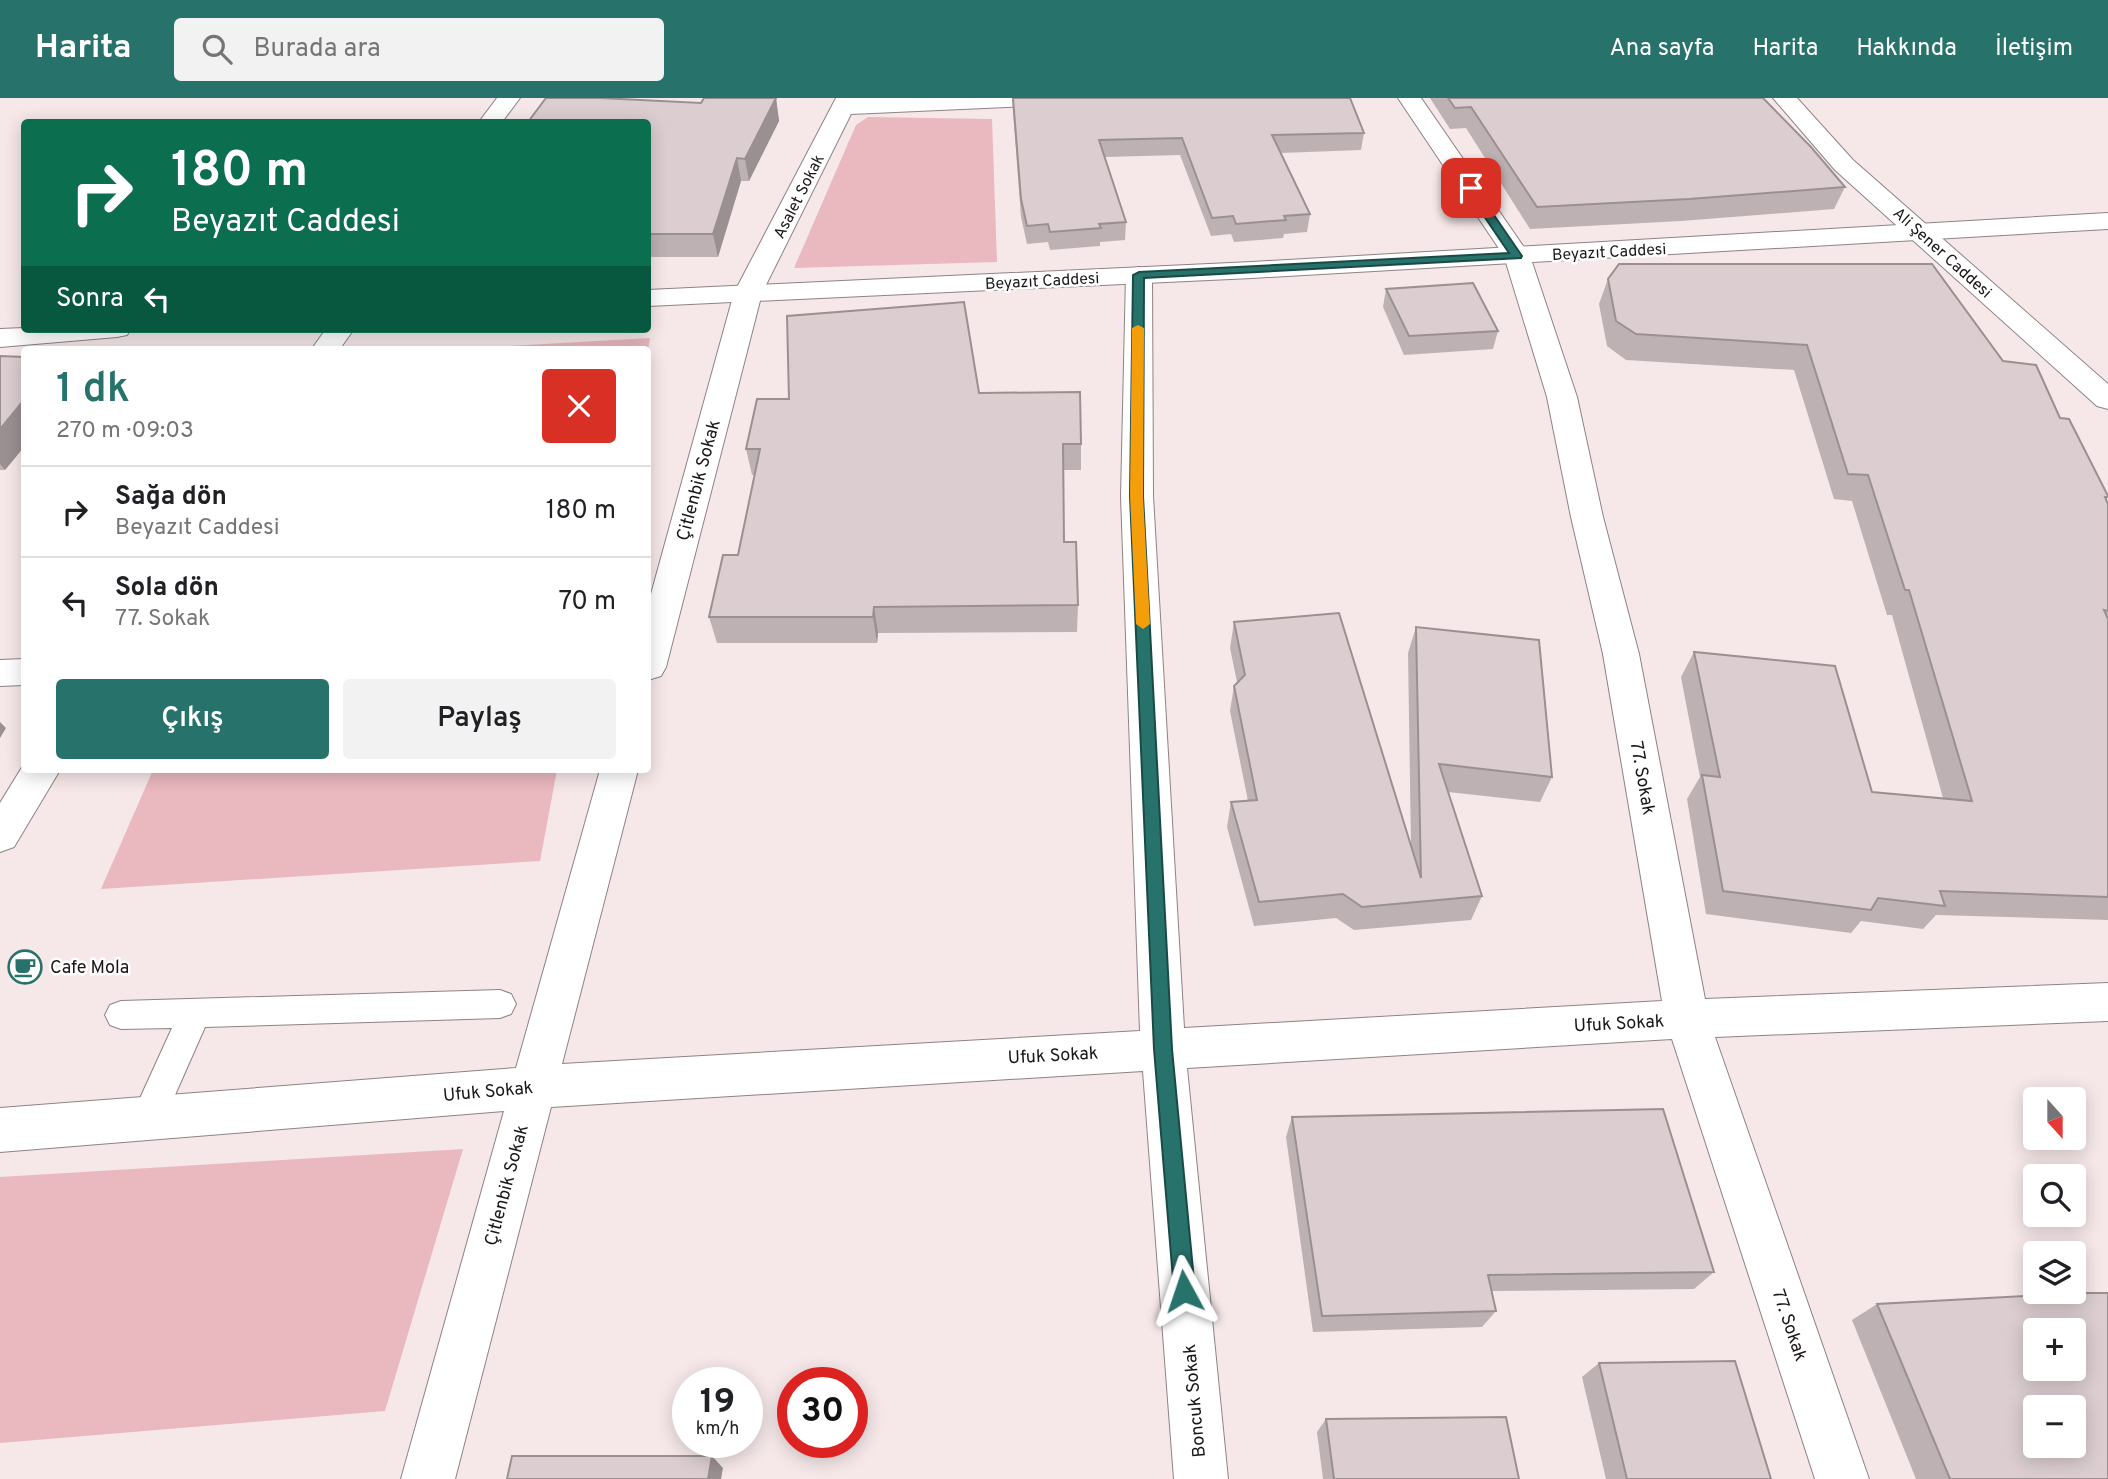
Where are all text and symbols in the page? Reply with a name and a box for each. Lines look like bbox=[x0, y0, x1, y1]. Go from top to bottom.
search box bbox=[174, 18, 664, 81]
text: Harita bbox=[35, 28, 132, 70]
icon: search bbox=[198, 30, 236, 68]
text: Burada ara bbox=[254, 33, 381, 66]
text: Ana sayfa bbox=[1609, 34, 1714, 64]
text: Harita bbox=[1752, 34, 1818, 64]
text: Hakkında bbox=[1856, 34, 1957, 64]
text: İletişim bbox=[1995, 34, 2073, 64]
text: 180 m bbox=[171, 142, 308, 204]
icon: right bbox=[56, 147, 147, 238]
street label: Asalet Sokak bbox=[770, 151, 830, 243]
pin bbox=[1441, 158, 1501, 218]
icon: arrive bbox=[1452, 169, 1490, 207]
text: Beyazıt Caddesi bbox=[171, 203, 400, 243]
street label: Ali Şener Caddesi bbox=[1888, 204, 1995, 303]
street label: Beyazıt Caddesi bbox=[1551, 240, 1667, 266]
street label: Beyazıt Caddesi bbox=[984, 269, 1100, 295]
icon: left bbox=[138, 280, 176, 318]
text: Sonra bbox=[56, 283, 124, 316]
text: 1 dk bbox=[56, 364, 130, 417]
button: close bbox=[542, 369, 616, 443]
text: 270 m · 09:03 bbox=[56, 417, 194, 446]
street label: Çitlenbik Sokak bbox=[672, 417, 727, 543]
text: Sağa dön bbox=[115, 481, 227, 514]
icon: right bbox=[56, 493, 94, 531]
text: 180 m bbox=[546, 495, 616, 528]
text: Beyazıt Caddesi bbox=[115, 514, 280, 543]
text: Sola dön bbox=[115, 572, 219, 605]
icon: left bbox=[56, 584, 94, 622]
text: 70 m bbox=[558, 586, 616, 619]
text: 77. Sokak bbox=[115, 605, 210, 634]
button: Çıkış bbox=[56, 679, 329, 759]
button: Paylaş bbox=[343, 679, 616, 759]
street label: 77. Sokak bbox=[1624, 740, 1659, 817]
cafe icon: Cafe Mola bbox=[6, 948, 44, 986]
place label: Cafe Mola bbox=[50, 957, 129, 980]
street label: Ufuk Sokak bbox=[1573, 1011, 1665, 1038]
street label: Ufuk Sokak bbox=[1007, 1043, 1099, 1070]
street label: Ufuk Sokak bbox=[442, 1077, 534, 1108]
north arrow bbox=[2023, 1087, 2086, 1150]
map controls bbox=[2023, 1087, 2086, 1458]
street label: Çitlenbik Sokak bbox=[480, 1122, 535, 1248]
button: search bbox=[2023, 1164, 2086, 1227]
button: layers bbox=[2023, 1241, 2086, 1304]
position arrow bbox=[1147, 1254, 1221, 1328]
street label: 77. Sokak bbox=[1766, 1287, 1812, 1364]
button: + bbox=[2023, 1318, 2086, 1381]
street label: Boncuk Sokak bbox=[1179, 1343, 1212, 1459]
speed limit sign: 30 bbox=[777, 1367, 868, 1458]
text: 19 bbox=[700, 1381, 735, 1425]
button: − bbox=[2023, 1395, 2086, 1458]
text: km/h bbox=[696, 1418, 739, 1441]

